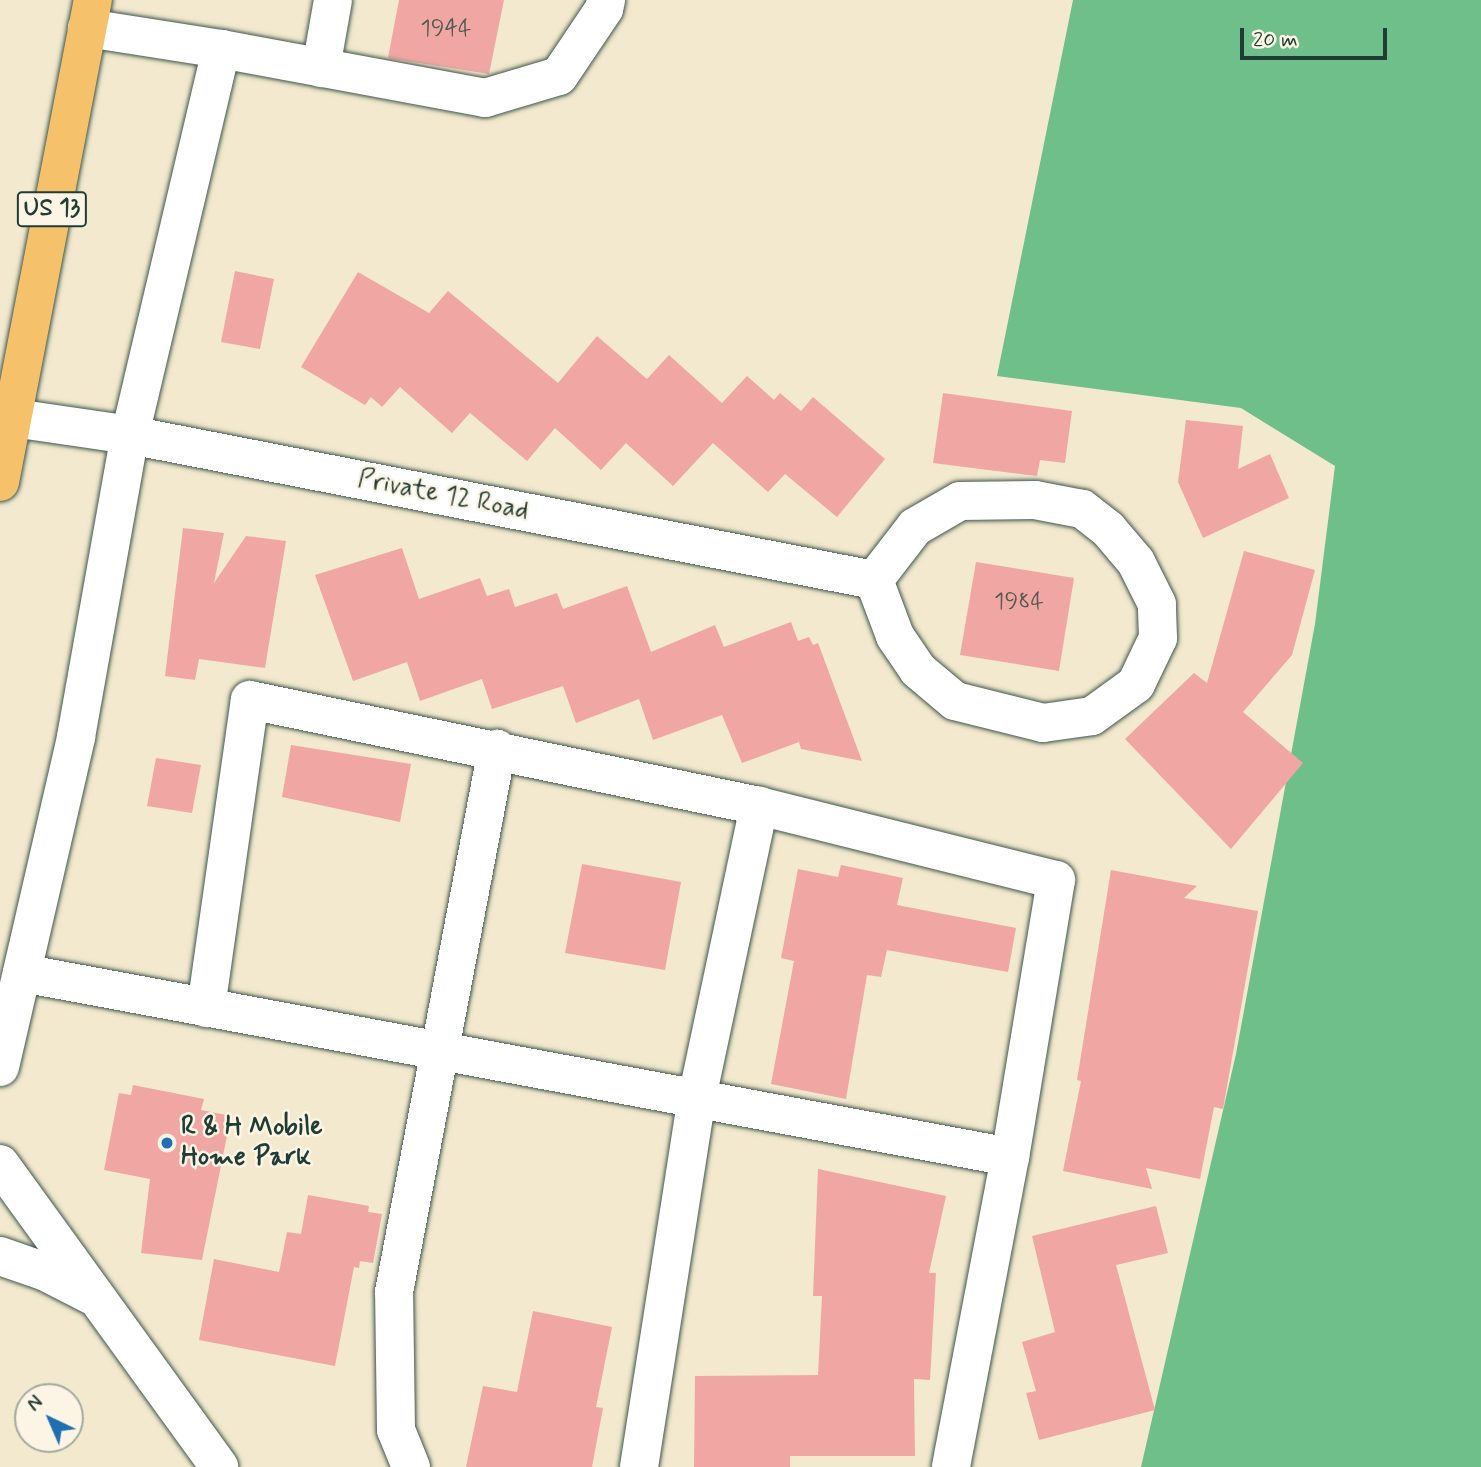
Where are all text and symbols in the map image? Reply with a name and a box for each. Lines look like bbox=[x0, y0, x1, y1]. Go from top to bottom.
scale bar bbox=[1243, 14, 1390, 58]
house number: 1944 bbox=[421, 15, 471, 43]
text: 20 m bbox=[1253, 26, 1298, 54]
road number: US 13 bbox=[15, 188, 89, 230]
street label: Private 12 Road bbox=[355, 464, 531, 528]
house number: 1984 bbox=[994, 588, 1044, 616]
place label: R & H Mobile Home Park bbox=[181, 1112, 321, 1174]
marker: R & H Mobile Home Park bbox=[159, 1135, 175, 1151]
north arrow bbox=[14, 1383, 84, 1453]
text: N bbox=[22, 1391, 49, 1417]

